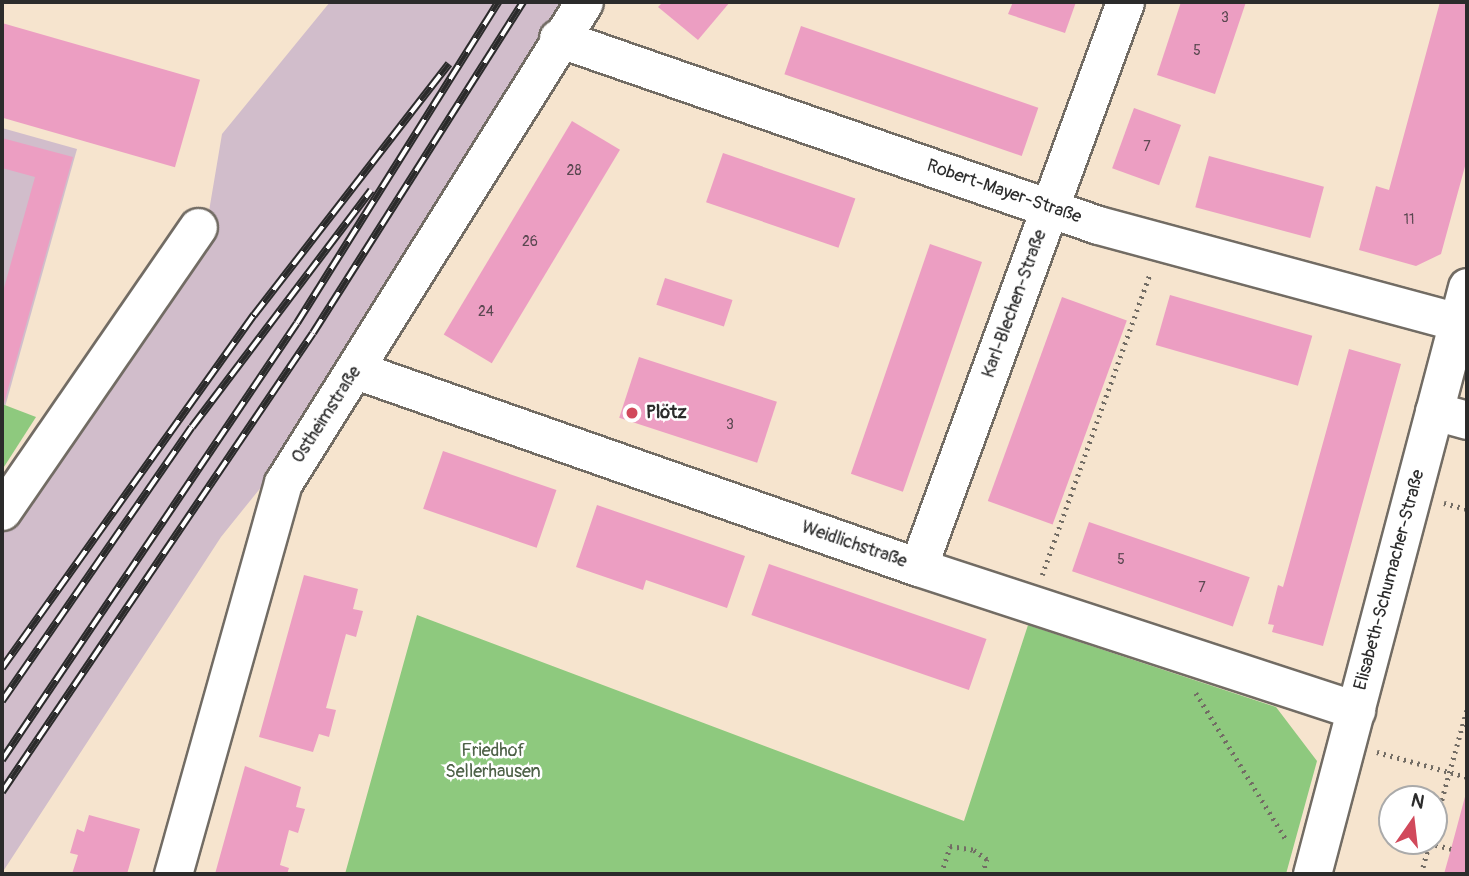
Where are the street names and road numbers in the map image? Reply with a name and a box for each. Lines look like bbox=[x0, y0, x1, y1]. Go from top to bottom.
street label: Robert-Mayer-Straße bbox=[924, 155, 1084, 229]
street label: Karl-Blechen-Straße bbox=[978, 227, 1052, 381]
street label: Ostheimstraße bbox=[288, 362, 366, 468]
street label: Elisabeth-Schumacher-Straße bbox=[1350, 468, 1430, 692]
street label: Weidlichstraße bbox=[798, 517, 910, 573]

